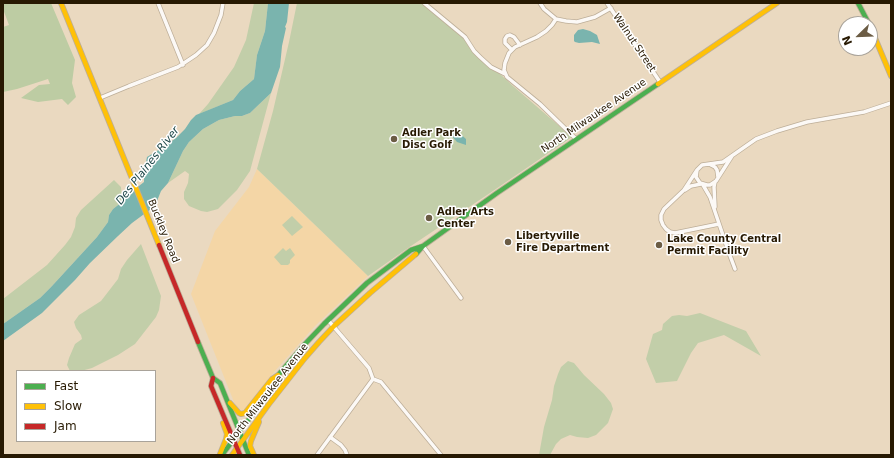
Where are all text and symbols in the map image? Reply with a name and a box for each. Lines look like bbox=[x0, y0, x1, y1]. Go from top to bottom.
street label: Walnut Street bbox=[610, 11, 658, 75]
north arrow bbox=[838, 16, 878, 56]
text: N bbox=[840, 34, 855, 47]
street label: North Milwaukee Avenue bbox=[539, 76, 649, 156]
water label: Des Plaines River bbox=[113, 124, 183, 208]
place label: Adler Park Disc Golf bbox=[402, 127, 461, 150]
marker: Adler Park Disc Golf bbox=[389, 134, 399, 144]
street label: Buckley Road bbox=[145, 197, 181, 265]
place label: Adler Arts Center bbox=[437, 206, 494, 230]
marker: Adler Arts Center bbox=[424, 213, 434, 223]
place label: Libertyville Fire Department bbox=[516, 230, 609, 254]
place label: Lake County Central Permit Facility bbox=[667, 233, 781, 256]
marker: Libertyville Fire Department bbox=[503, 237, 513, 247]
marker: Lake County Central Permit Facility bbox=[654, 240, 664, 250]
street label: North Milwaukee Avenue bbox=[225, 341, 311, 447]
legend bbox=[16, 370, 156, 442]
text: Fast bbox=[54, 379, 78, 393]
text: Slow bbox=[54, 399, 82, 413]
text: Jam bbox=[54, 419, 77, 433]

